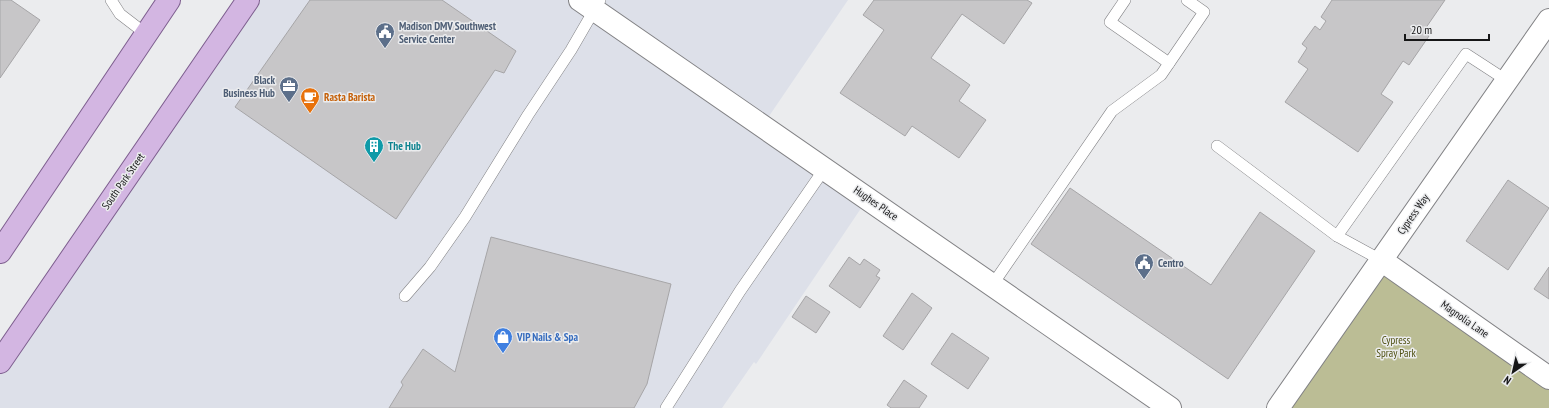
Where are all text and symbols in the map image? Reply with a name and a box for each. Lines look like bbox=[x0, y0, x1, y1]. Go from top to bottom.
scale bar bbox=[1405, 16, 1489, 42]
place label: Madison DMV Southwest Service Center bbox=[399, 19, 497, 46]
public building icon: Madison DMV Southwest Service Center bbox=[374, 21, 396, 49]
text: 20 m bbox=[1411, 22, 1432, 37]
place label: Black Business Hub bbox=[223, 73, 275, 100]
office icon: Black Business Hub bbox=[278, 75, 300, 103]
cafe icon: Rasta Barista bbox=[299, 86, 321, 114]
place label: Rasta Barista bbox=[324, 90, 376, 104]
building icon: The Hub bbox=[363, 135, 385, 163]
place label: The Hub bbox=[388, 139, 421, 153]
street label: South Park Street bbox=[98, 150, 148, 212]
street label: Hughes Place bbox=[851, 183, 901, 224]
street label: Cypress Way bbox=[1394, 190, 1432, 237]
public building icon: Centro bbox=[1133, 252, 1155, 280]
place label: Centro bbox=[1158, 256, 1184, 270]
street label: Magnolia Lane bbox=[1438, 297, 1492, 341]
shop icon: VIP Nails & Spa bbox=[492, 326, 514, 354]
place label: VIP Nails & Spa bbox=[516, 330, 578, 344]
park label: Cypress Spray Park bbox=[1376, 333, 1416, 360]
north arrow bbox=[1493, 352, 1533, 392]
text: N bbox=[1501, 373, 1514, 388]

